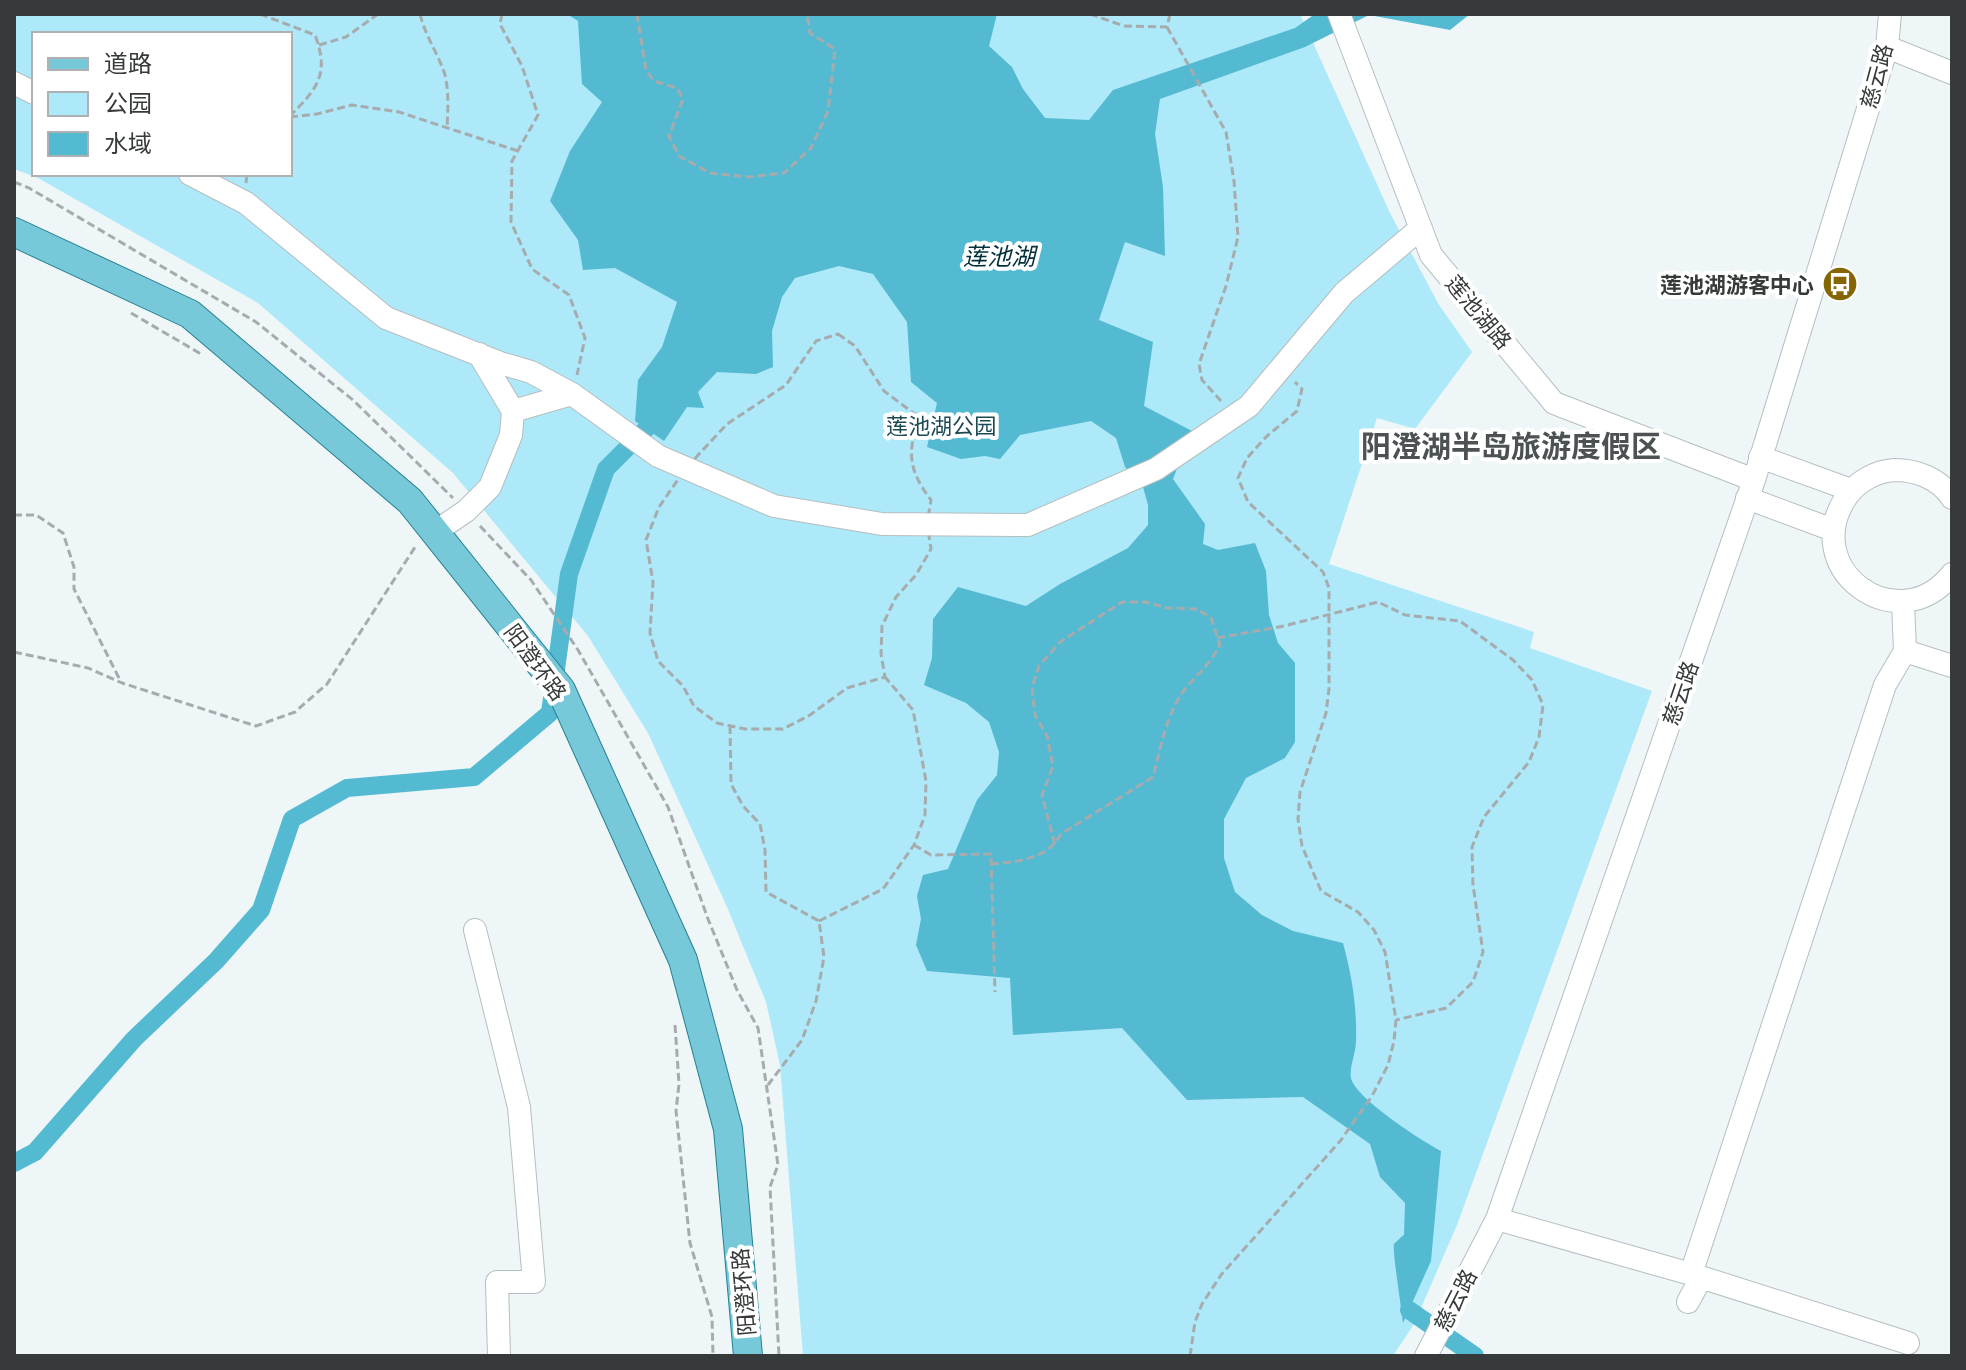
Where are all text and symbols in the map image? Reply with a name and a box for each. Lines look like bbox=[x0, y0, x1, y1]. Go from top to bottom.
legend bbox=[32, 32, 292, 176]
street label: 慈云路 bbox=[1855, 41, 1897, 111]
text: 道路 bbox=[104, 50, 152, 77]
text: 公园 bbox=[104, 90, 152, 117]
text: 水域 bbox=[104, 130, 152, 157]
water label: 莲池湖 bbox=[963, 243, 1039, 270]
bus stop icon: 莲池湖游客中心 bbox=[1821, 265, 1859, 303]
street label: 莲池湖路 bbox=[1441, 270, 1517, 354]
place label: 莲池湖游客中心 bbox=[1660, 272, 1814, 297]
park label: 莲池湖公园 bbox=[886, 413, 996, 438]
district label: 阳澄湖半岛旅游度假区 bbox=[1361, 429, 1661, 463]
street label: 阳澄环路 bbox=[500, 619, 572, 705]
street label: 慈云路 bbox=[1657, 658, 1703, 728]
street label: 阳澄环路 bbox=[727, 1247, 759, 1337]
street label: 慈云路 bbox=[1429, 1265, 1481, 1335]

